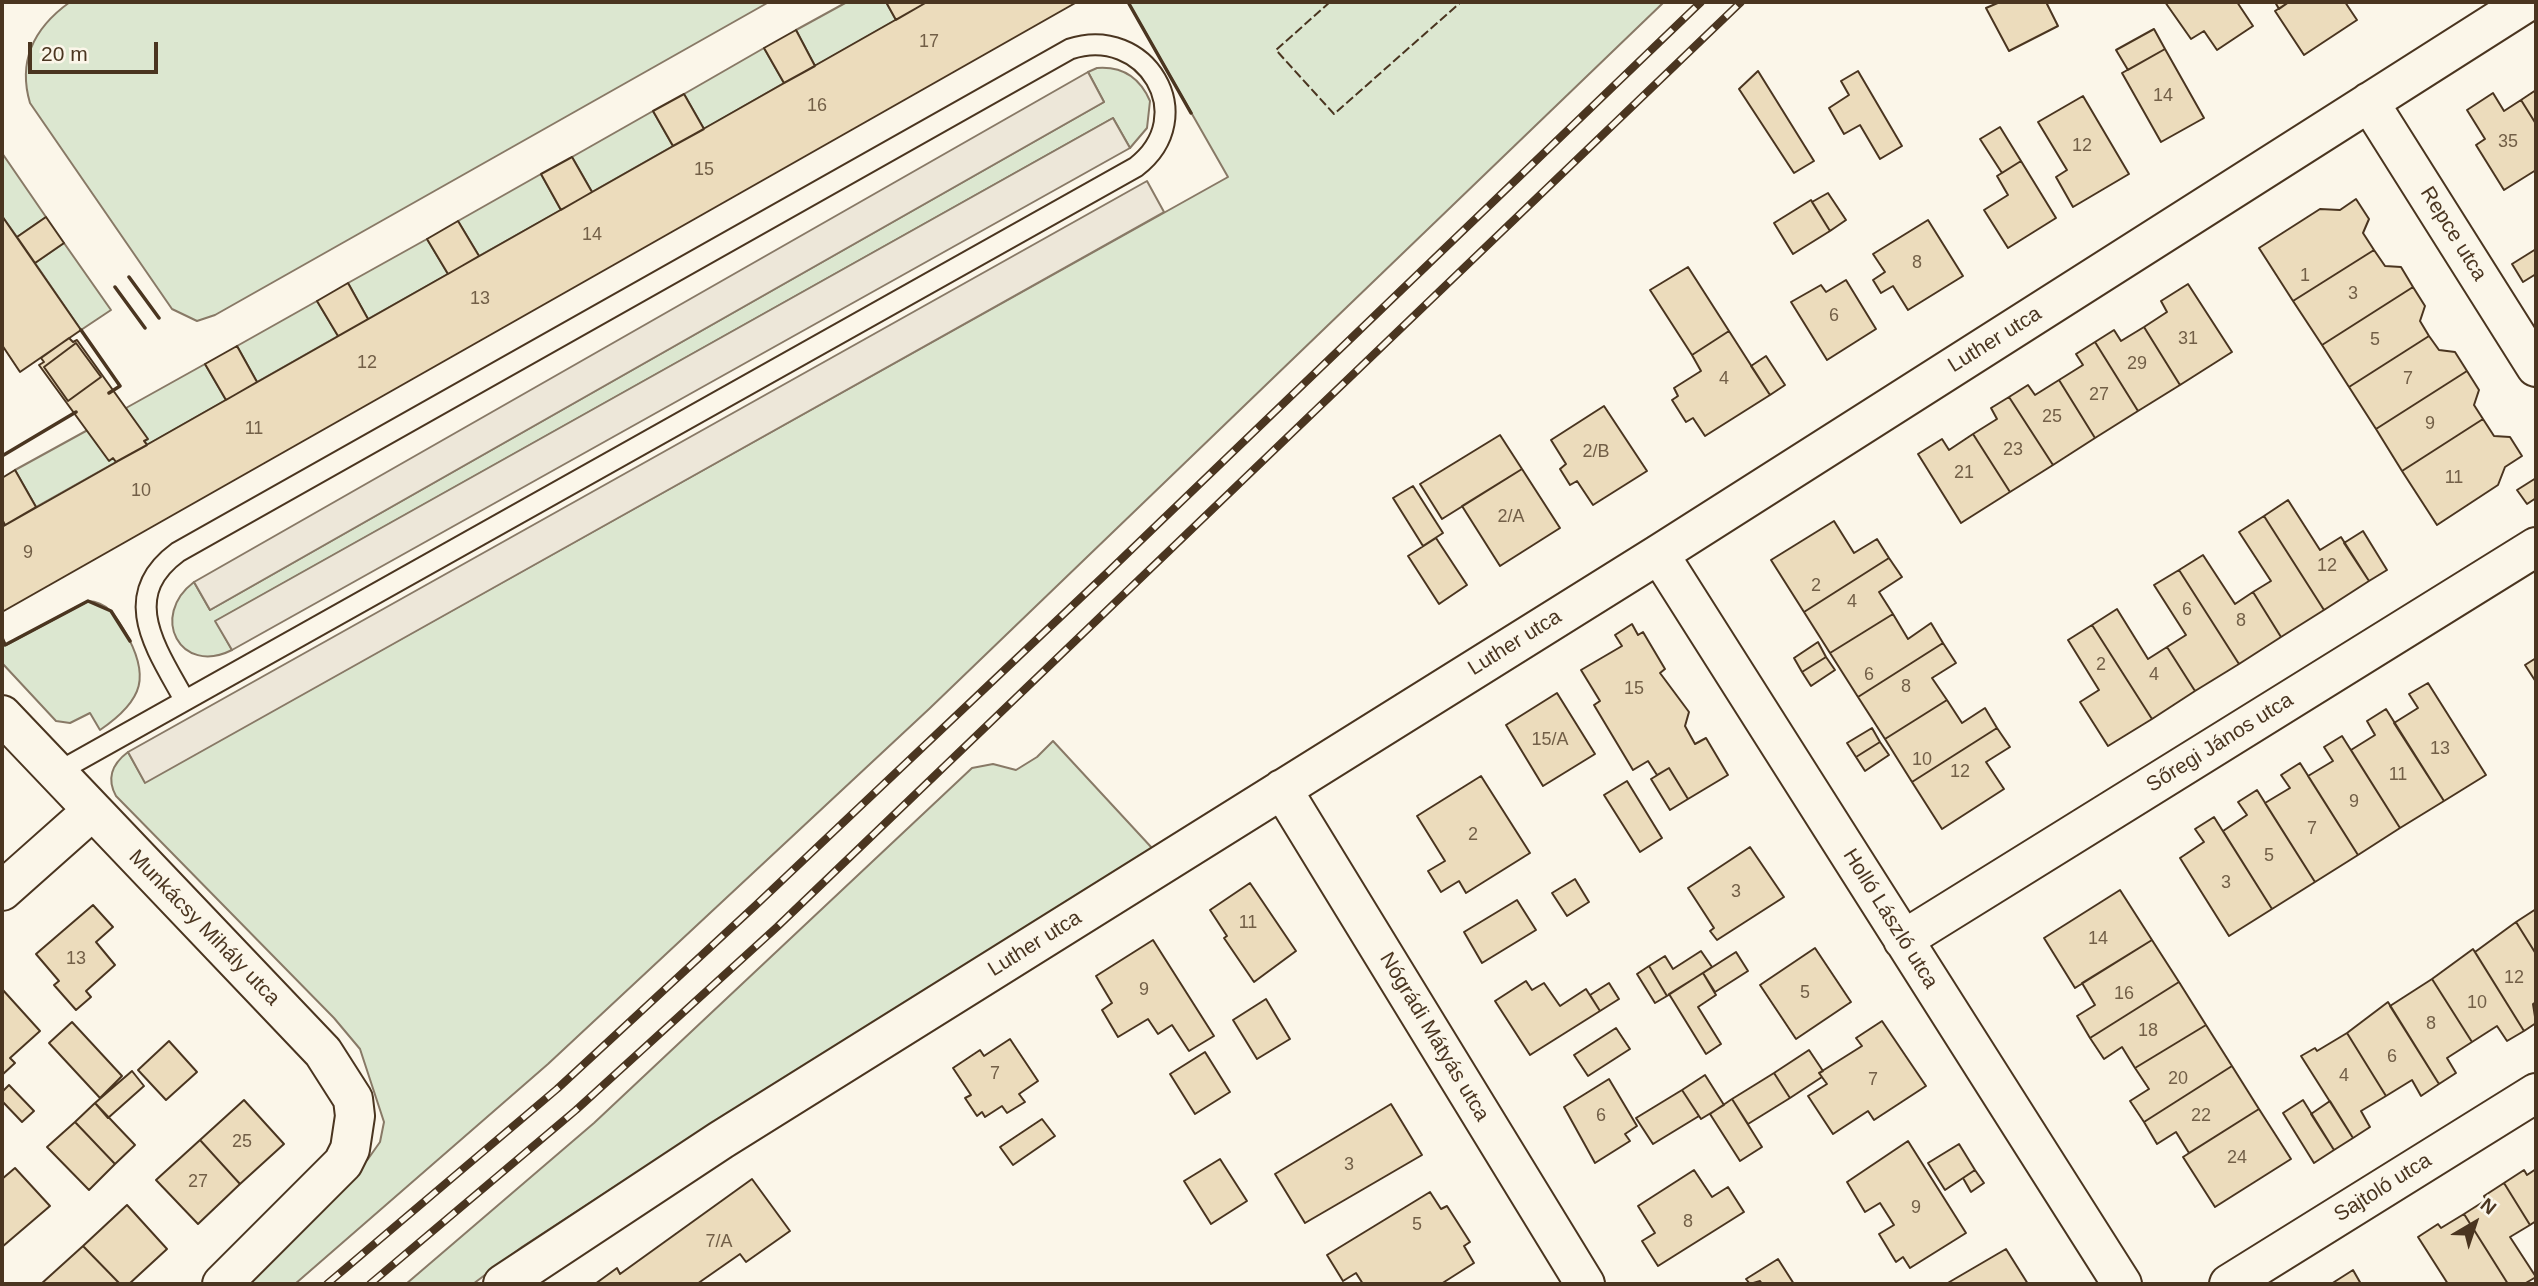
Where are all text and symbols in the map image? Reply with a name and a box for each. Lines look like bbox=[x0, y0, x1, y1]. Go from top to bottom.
scale bar bbox=[32, 28, 161, 72]
house number: 17 bbox=[919, 31, 939, 53]
text: 20 m bbox=[41, 42, 88, 65]
house number: 14 bbox=[2153, 85, 2173, 107]
house number: 16 bbox=[807, 95, 827, 117]
house number: 35 bbox=[2498, 131, 2518, 153]
house number: 12 bbox=[2072, 135, 2092, 157]
house number: 15 bbox=[694, 159, 714, 181]
street label: Repce utca bbox=[2414, 182, 2492, 286]
house number: 14 bbox=[582, 224, 602, 246]
house number: 8 bbox=[1912, 252, 1922, 274]
house number: 1 bbox=[2300, 265, 2310, 287]
house number: 3 bbox=[2348, 283, 2358, 305]
house number: 13 bbox=[470, 288, 490, 310]
street label: Luther utca bbox=[1944, 301, 2046, 379]
house number: 6 bbox=[1829, 305, 1839, 327]
house number: 31 bbox=[2178, 328, 2198, 350]
house number: 5 bbox=[2370, 329, 2380, 351]
house number: 12 bbox=[357, 352, 377, 374]
house number: 29 bbox=[2127, 353, 2147, 375]
house number: 4 bbox=[1719, 368, 1729, 390]
house number: 7 bbox=[2403, 368, 2413, 390]
house number: 27 bbox=[2089, 384, 2109, 406]
house number: 25 bbox=[2042, 406, 2062, 428]
house number: 9 bbox=[2425, 413, 2435, 435]
house number: 11 bbox=[245, 418, 263, 440]
house number: 23 bbox=[2003, 439, 2023, 461]
house number: 2/B bbox=[1582, 441, 1610, 463]
house number: 21 bbox=[1954, 462, 1974, 484]
house number: 11 bbox=[2445, 467, 2463, 489]
house number: 10 bbox=[131, 480, 151, 502]
house number: 2/A bbox=[1497, 506, 1525, 528]
house number: 9 bbox=[23, 542, 33, 564]
house number: 12 bbox=[2317, 555, 2337, 577]
house number: 2 bbox=[1811, 575, 1821, 597]
house number: 4 bbox=[1847, 591, 1857, 613]
house number: 6 bbox=[2182, 599, 2192, 621]
street label: Luther utca bbox=[1464, 604, 1566, 682]
house number: 8 bbox=[2236, 610, 2246, 632]
house number: 2 bbox=[2096, 654, 2106, 676]
house number: 6 bbox=[1864, 664, 1874, 686]
house number: 4 bbox=[2149, 664, 2159, 686]
house number: 8 bbox=[1901, 676, 1911, 698]
house number: 15 bbox=[1624, 678, 1644, 700]
street label: Sőregi János utca bbox=[2142, 688, 2298, 798]
house number: 15/A bbox=[1531, 729, 1569, 751]
house number: 13 bbox=[2430, 738, 2450, 760]
house number: 10 bbox=[1912, 749, 1932, 771]
house number: 12 bbox=[1950, 761, 1970, 783]
house number: 11 bbox=[2389, 764, 2407, 786]
house number: 9 bbox=[2349, 791, 2359, 813]
house number: 7 bbox=[2307, 818, 2317, 840]
house number: 2 bbox=[1468, 824, 1478, 846]
street label: Munkácsy Mihály utca bbox=[123, 845, 285, 1011]
street label: Holló László utca bbox=[1837, 845, 1943, 993]
house number: 5 bbox=[2264, 845, 2274, 867]
house number: 3 bbox=[2221, 872, 2231, 894]
house number: 3 bbox=[1731, 881, 1741, 903]
street label: Luther utca bbox=[984, 905, 1086, 983]
house number: 11 bbox=[1239, 912, 1257, 934]
house number: 14 bbox=[2088, 928, 2108, 950]
house number: 13 bbox=[66, 948, 86, 970]
street label: Nógrádi Mátyás utca bbox=[1374, 948, 1494, 1126]
house number: 12 bbox=[2504, 967, 2524, 989]
house number: 9 bbox=[1139, 979, 1149, 1001]
house number: 5 bbox=[1800, 982, 1810, 1004]
house number: 16 bbox=[2114, 983, 2134, 1005]
house number: 10 bbox=[2467, 992, 2487, 1014]
house number: 8 bbox=[2426, 1013, 2436, 1035]
house number: 18 bbox=[2138, 1020, 2158, 1042]
house number: 6 bbox=[2387, 1046, 2397, 1068]
house number: 7 bbox=[990, 1063, 1000, 1085]
house number: 4 bbox=[2339, 1065, 2349, 1087]
house number: 20 bbox=[2168, 1068, 2188, 1090]
house number: 7 bbox=[1868, 1069, 1878, 1091]
house number: 6 bbox=[1596, 1105, 1606, 1127]
house number: 22 bbox=[2191, 1105, 2211, 1127]
house number: 25 bbox=[232, 1131, 252, 1153]
house number: 24 bbox=[2227, 1147, 2247, 1169]
street label: Sajtoló utca bbox=[2330, 1148, 2436, 1228]
house number: 3 bbox=[1344, 1154, 1354, 1176]
house number: 27 bbox=[188, 1171, 208, 1193]
north arrow bbox=[2440, 1188, 2510, 1258]
text: N bbox=[2477, 1194, 2500, 1219]
house number: 9 bbox=[1911, 1197, 1921, 1219]
house number: 8 bbox=[1683, 1211, 1693, 1233]
house number: 5 bbox=[1412, 1214, 1422, 1236]
house number: 7/A bbox=[705, 1231, 733, 1253]

